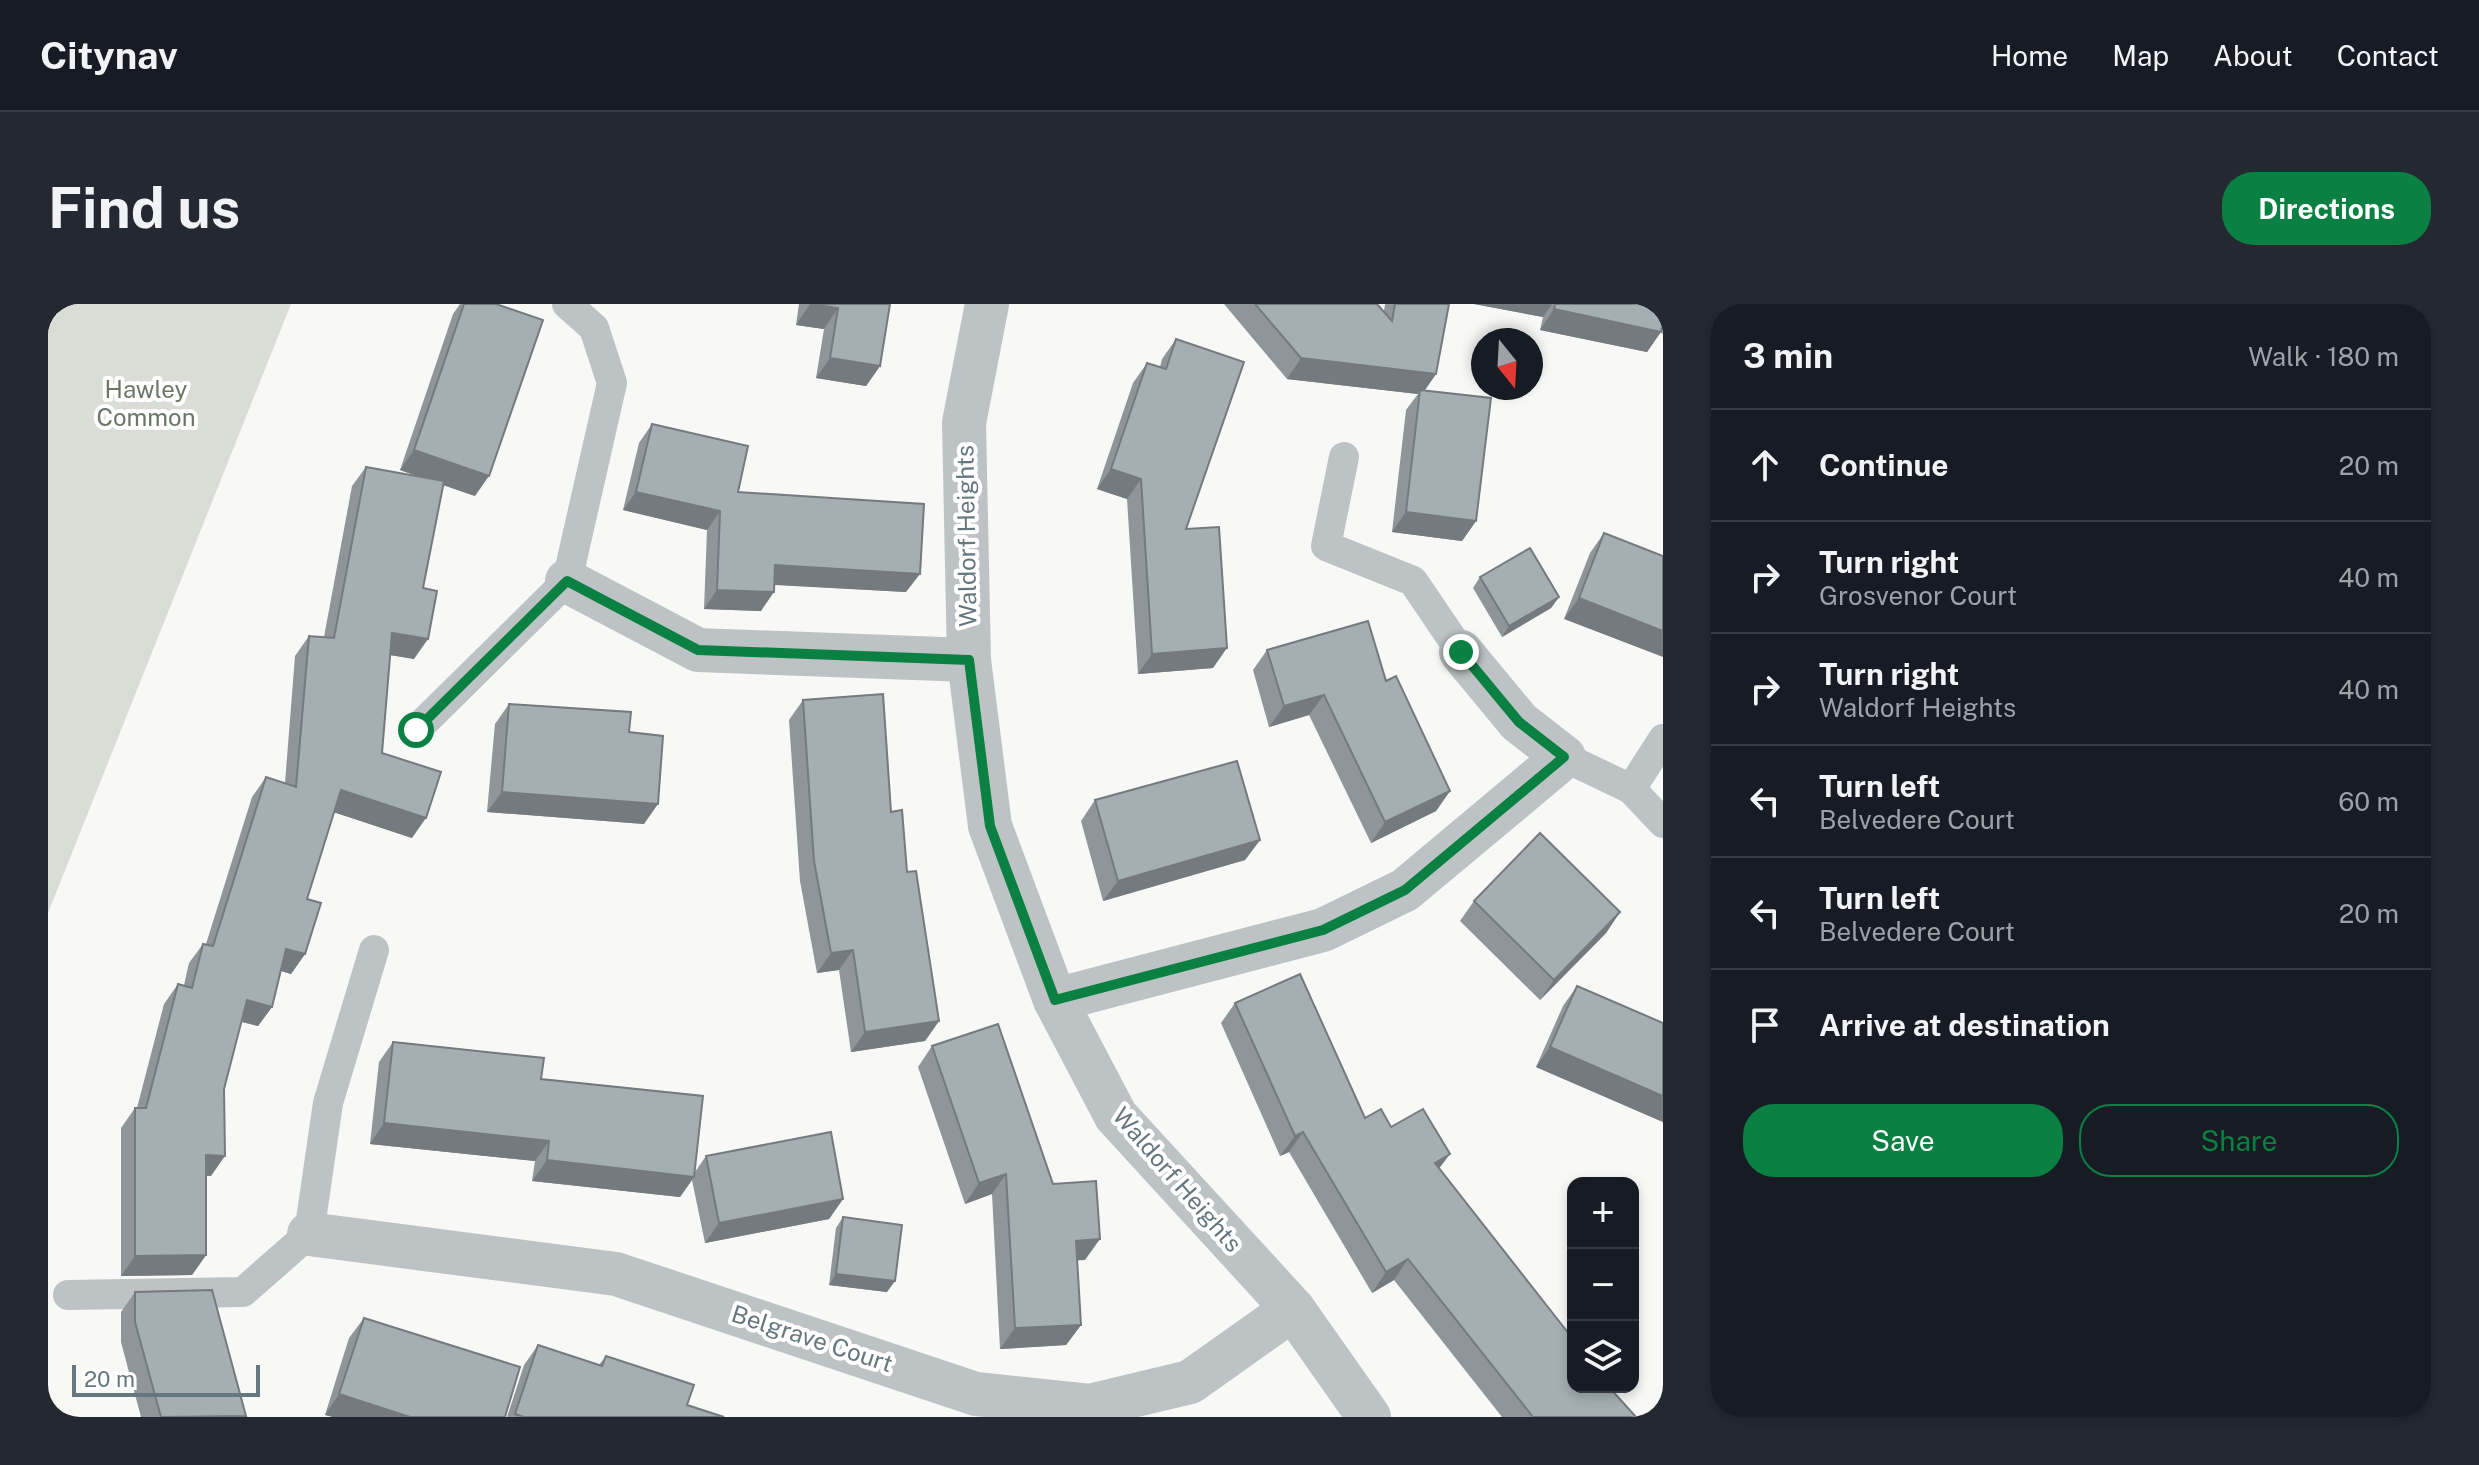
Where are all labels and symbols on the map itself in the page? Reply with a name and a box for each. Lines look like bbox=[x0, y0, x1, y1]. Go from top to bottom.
north arrow bbox=[1471, 328, 1543, 400]
park label: Hawley Common bbox=[97, 375, 196, 431]
street label: Waldorf Heights bbox=[950, 445, 982, 627]
route end bbox=[1443, 634, 1479, 670]
route start bbox=[398, 712, 434, 748]
street label: Waldorf Heights bbox=[1107, 1101, 1248, 1257]
street label: Belgrave Court bbox=[728, 1299, 896, 1377]
scale bar bbox=[72, 1361, 260, 1397]

